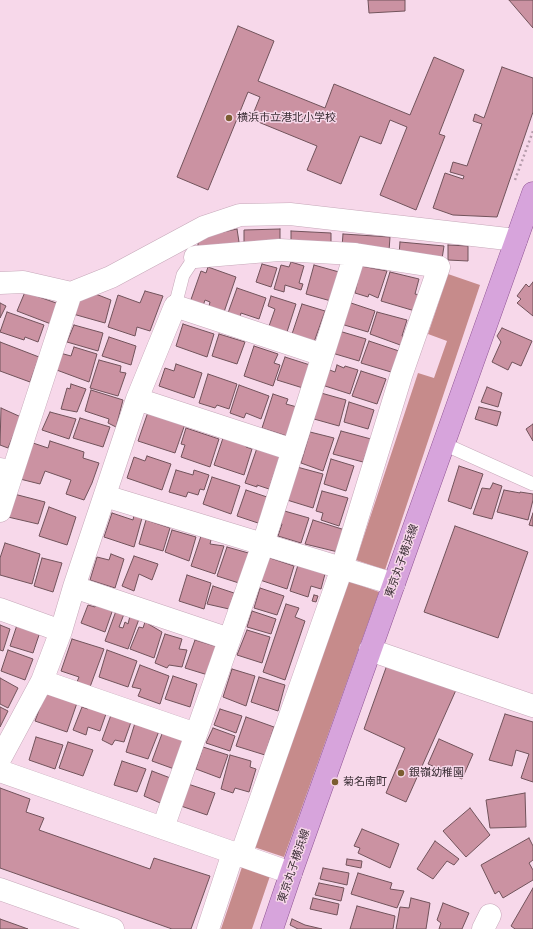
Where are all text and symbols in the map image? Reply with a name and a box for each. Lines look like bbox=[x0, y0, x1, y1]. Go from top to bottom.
place label: 横浜市立港北小学校 bbox=[237, 111, 336, 125]
marker: 横浜市立港北小学校 bbox=[224, 113, 234, 123]
street label: 東京丸子横浜線 bbox=[383, 523, 421, 599]
place label: 銀嶺幼稚園 bbox=[409, 766, 464, 780]
marker: 銀嶺幼稚園 bbox=[396, 768, 406, 778]
place label: 菊名南町 bbox=[343, 775, 387, 789]
marker: 菊名南町 bbox=[330, 777, 340, 787]
street label: 東京丸子横浜線 bbox=[275, 827, 313, 905]

